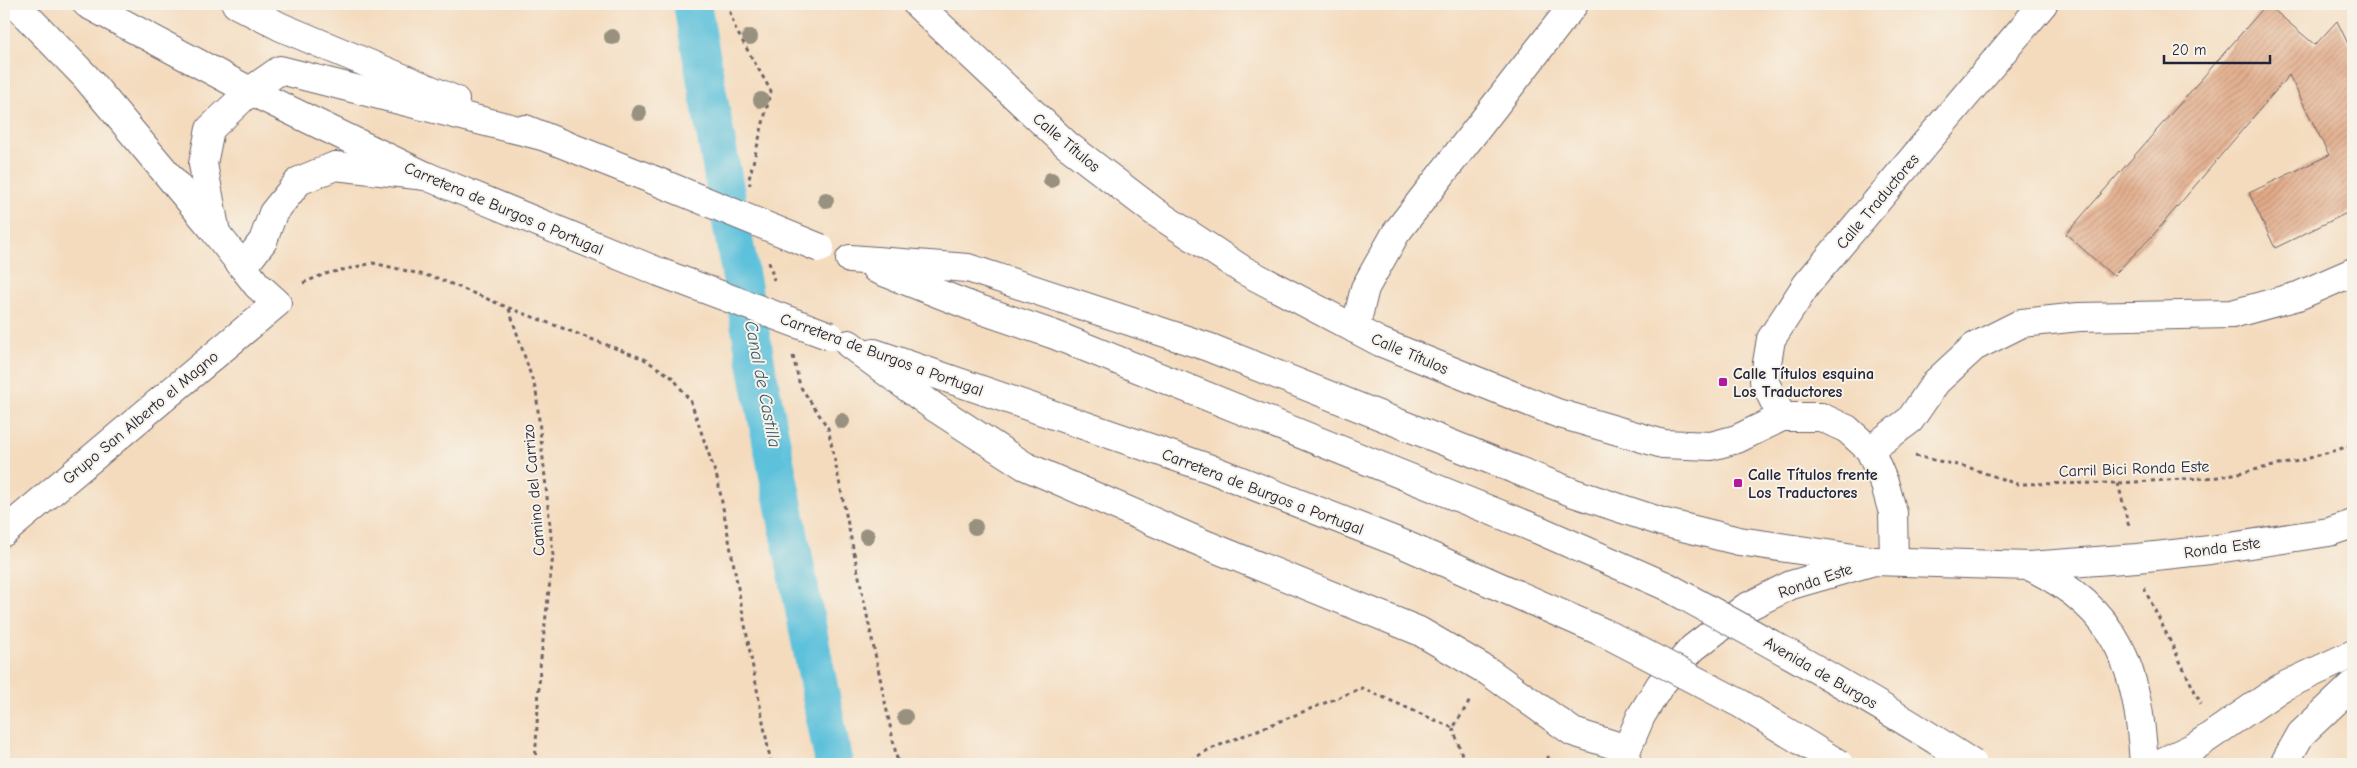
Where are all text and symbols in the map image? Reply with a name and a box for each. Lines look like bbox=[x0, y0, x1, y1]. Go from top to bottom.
scale bar bbox=[2164, 32, 2271, 64]
text: 20 m bbox=[2172, 41, 2206, 59]
street label: Calle Títulos bbox=[1029, 110, 1104, 176]
street label: Calle Traductores bbox=[1833, 150, 1923, 253]
street label: Carretera de Burgos a Portugal bbox=[401, 159, 606, 259]
street label: Carretera de Burgos a Portugal bbox=[778, 310, 986, 400]
water label: Canal de Castilla bbox=[740, 319, 785, 449]
street label: Calle Títulos bbox=[1368, 330, 1451, 378]
street label: Grupo San Alberto el Magno bbox=[59, 347, 222, 488]
place label: Calle Títulos esquina Los Traductores bbox=[1733, 365, 1874, 401]
marker: Calle Títulos esquina Los Traductores bbox=[1717, 376, 1729, 388]
street label: Camino del Carrizo bbox=[519, 423, 549, 557]
street label: Carretera de Burgos a Portugal bbox=[1159, 445, 1366, 539]
street label: Carril Bici Ronda Este bbox=[2058, 457, 2210, 481]
place label: Calle Títulos frente Los Traductores bbox=[1748, 466, 1878, 502]
marker: Calle Títulos frente Los Traductores bbox=[1732, 477, 1744, 489]
street label: Ronda Este bbox=[2183, 534, 2262, 562]
street label: Ronda Este bbox=[1776, 560, 1855, 602]
street label: Avenida de Burgos bbox=[1761, 633, 1881, 713]

